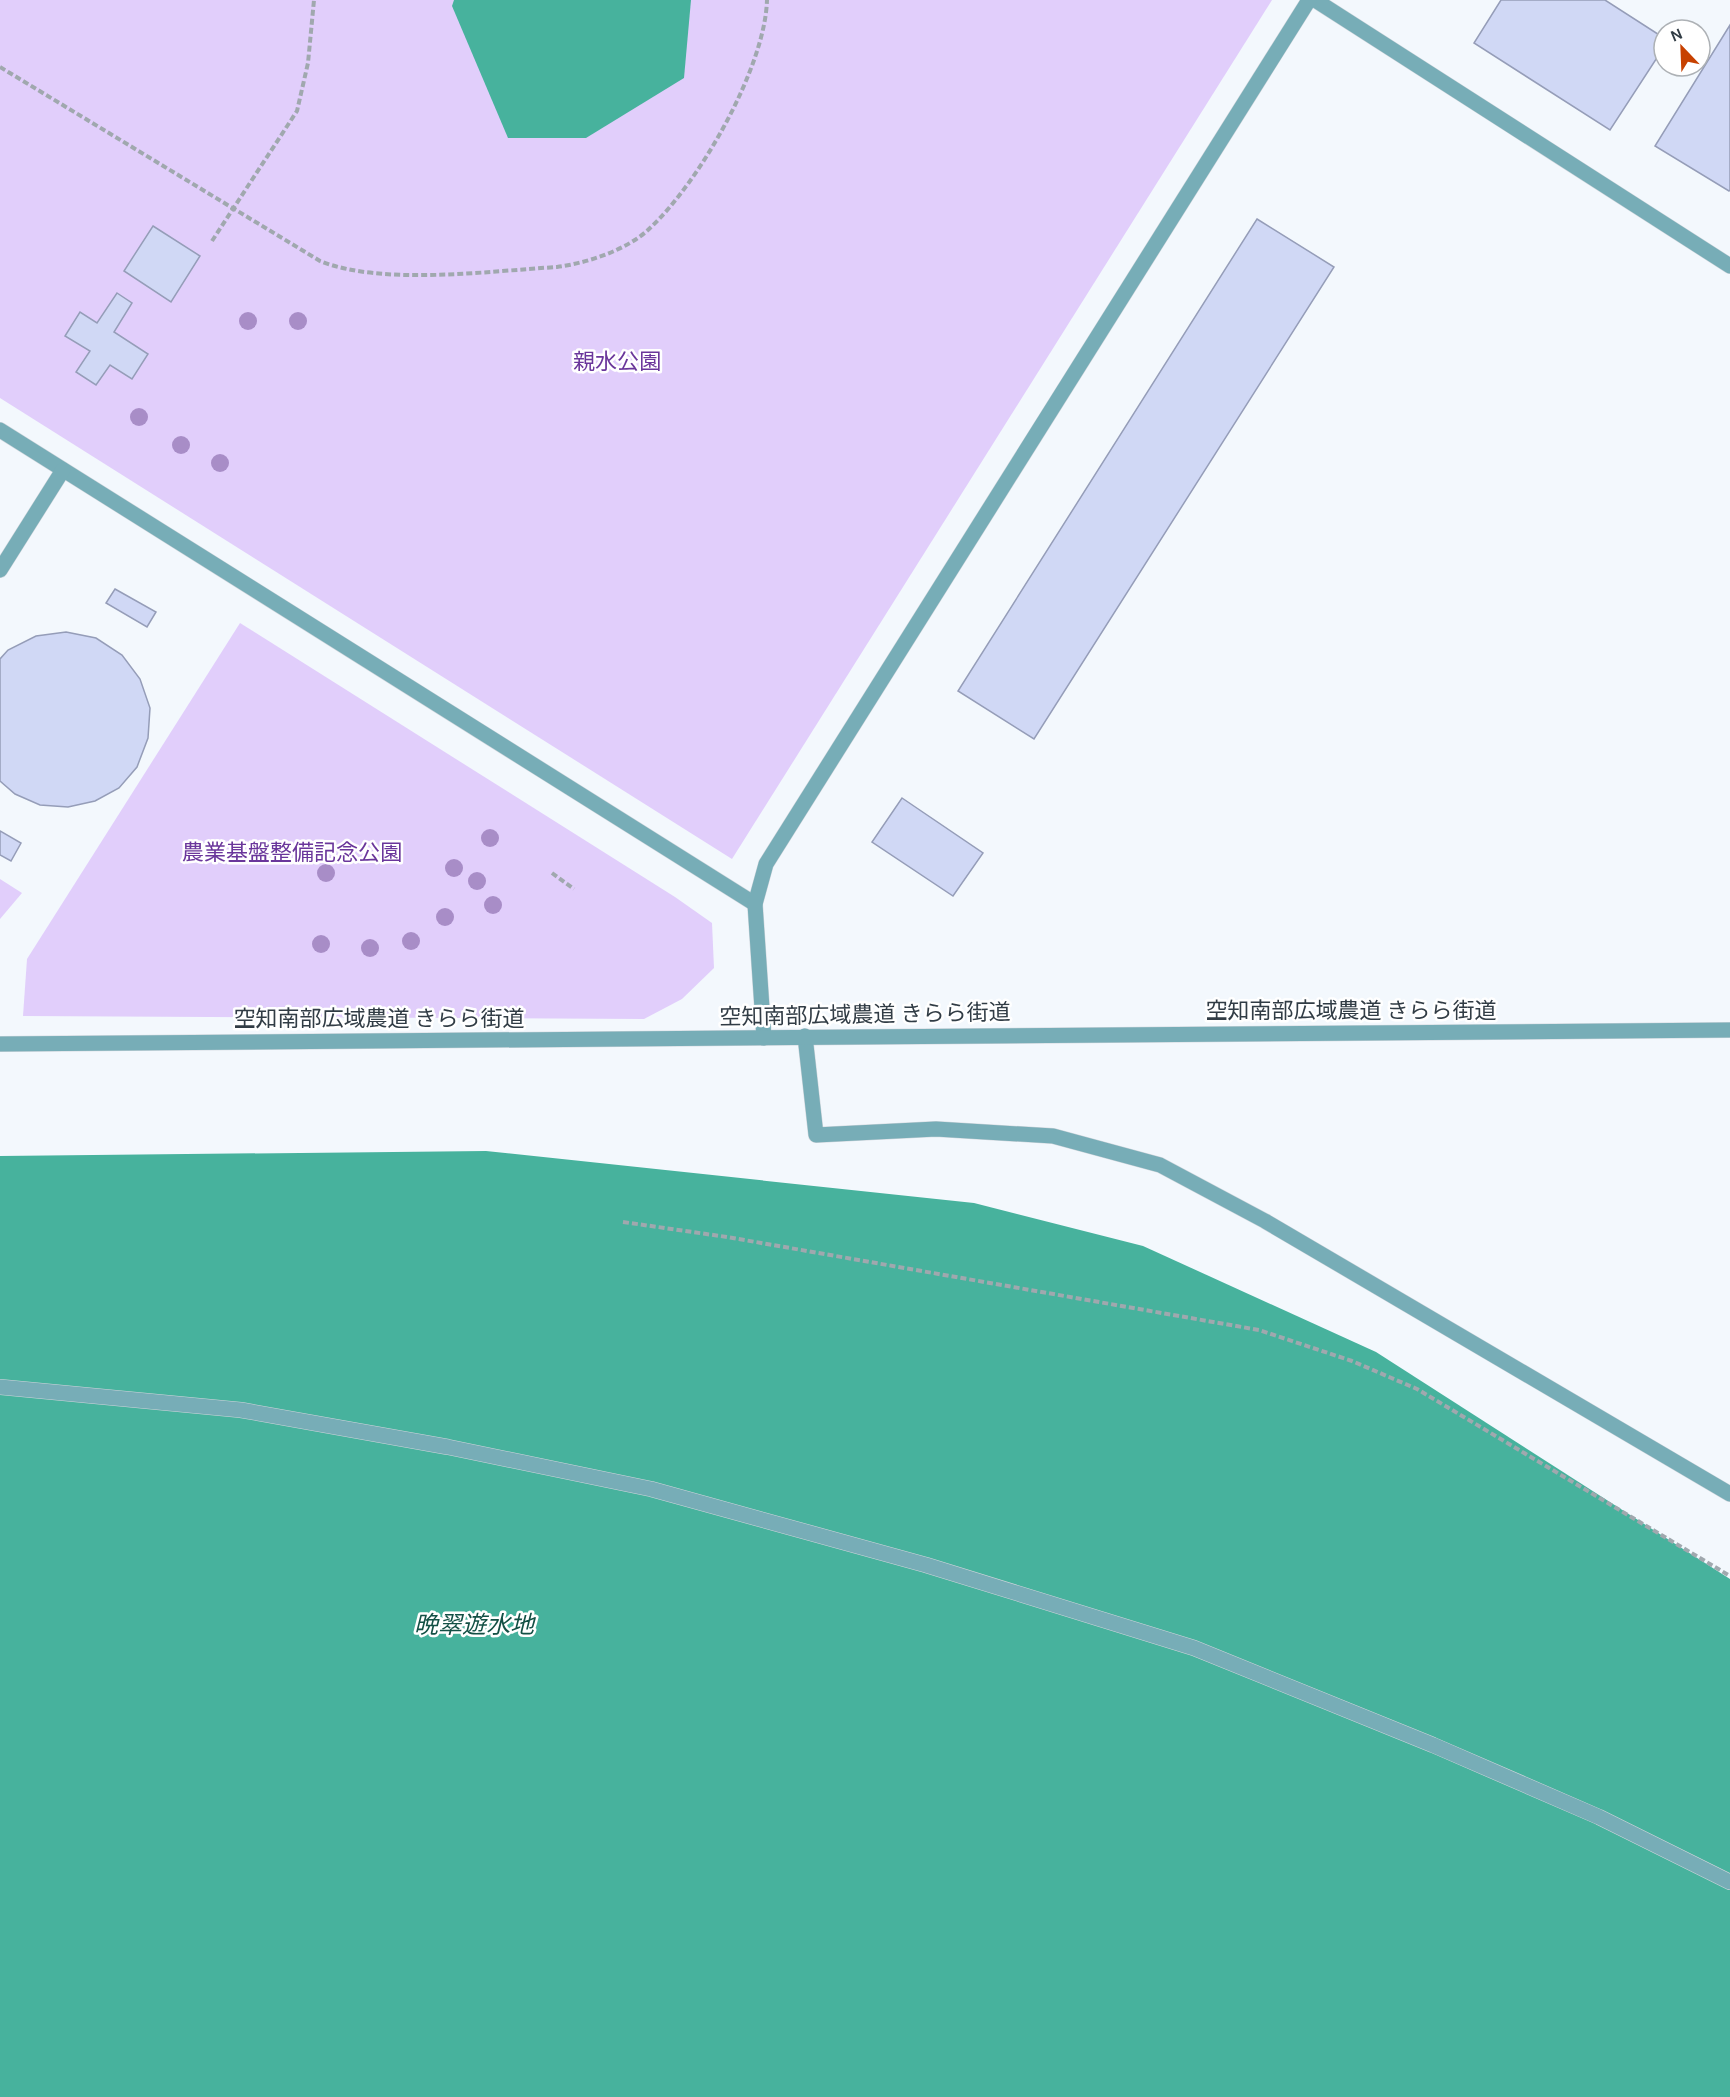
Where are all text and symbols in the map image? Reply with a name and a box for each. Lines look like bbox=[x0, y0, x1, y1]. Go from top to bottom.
north arrow bbox=[1652, 18, 1712, 78]
text: N bbox=[1667, 24, 1685, 46]
park label: 親水公園 bbox=[573, 349, 661, 375]
park label: 農業基盤整備記念公園 bbox=[182, 840, 402, 866]
street label: 空知南部広域農道 きらら街道 bbox=[1205, 998, 1497, 1024]
street label: 空知南部広域農道 きらら街道 bbox=[719, 999, 1011, 1031]
street label: 空知南部広域農道 きらら街道 bbox=[233, 1006, 525, 1032]
water label: 晩翠遊水地 bbox=[414, 1611, 537, 1639]

